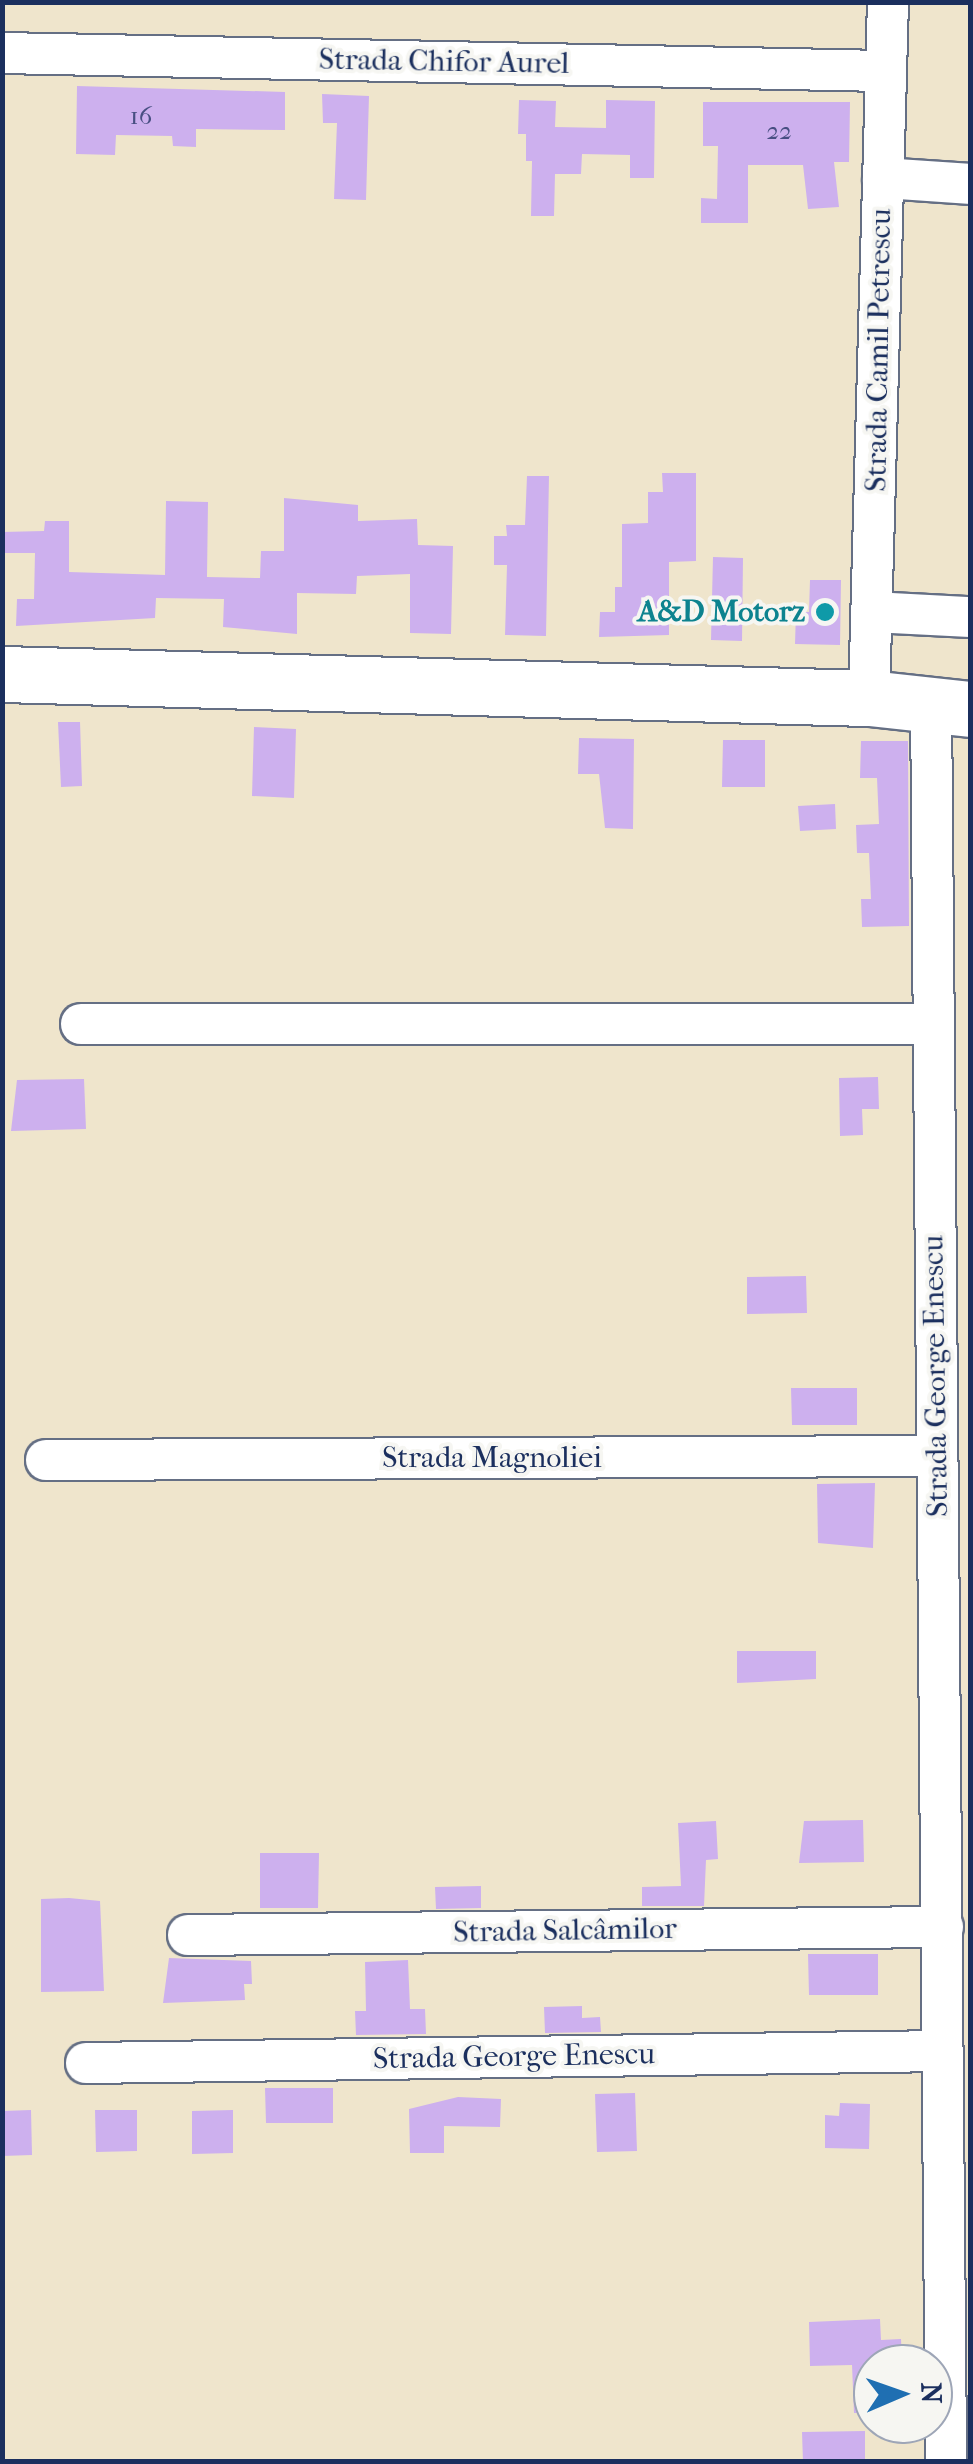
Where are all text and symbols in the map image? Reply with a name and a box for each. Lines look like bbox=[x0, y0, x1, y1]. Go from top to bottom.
street label: Strada Chifor Aurel bbox=[318, 42, 570, 82]
house number: 16 bbox=[130, 101, 152, 131]
house number: 22 bbox=[766, 116, 792, 146]
street label: Strada Camil Petrescu bbox=[859, 208, 899, 492]
place label: A&D Motorz bbox=[638, 594, 805, 630]
marker: A&D Motorz bbox=[814, 601, 836, 623]
street label: Strada George Enescu bbox=[916, 1235, 956, 1517]
street label: Strada Magnoliei bbox=[382, 1440, 602, 1476]
street label: Strada Salcâmilor bbox=[453, 1911, 677, 1951]
street label: Strada George Enescu bbox=[373, 2037, 655, 2077]
north arrow bbox=[853, 2344, 953, 2444]
text: N bbox=[915, 2382, 948, 2404]

